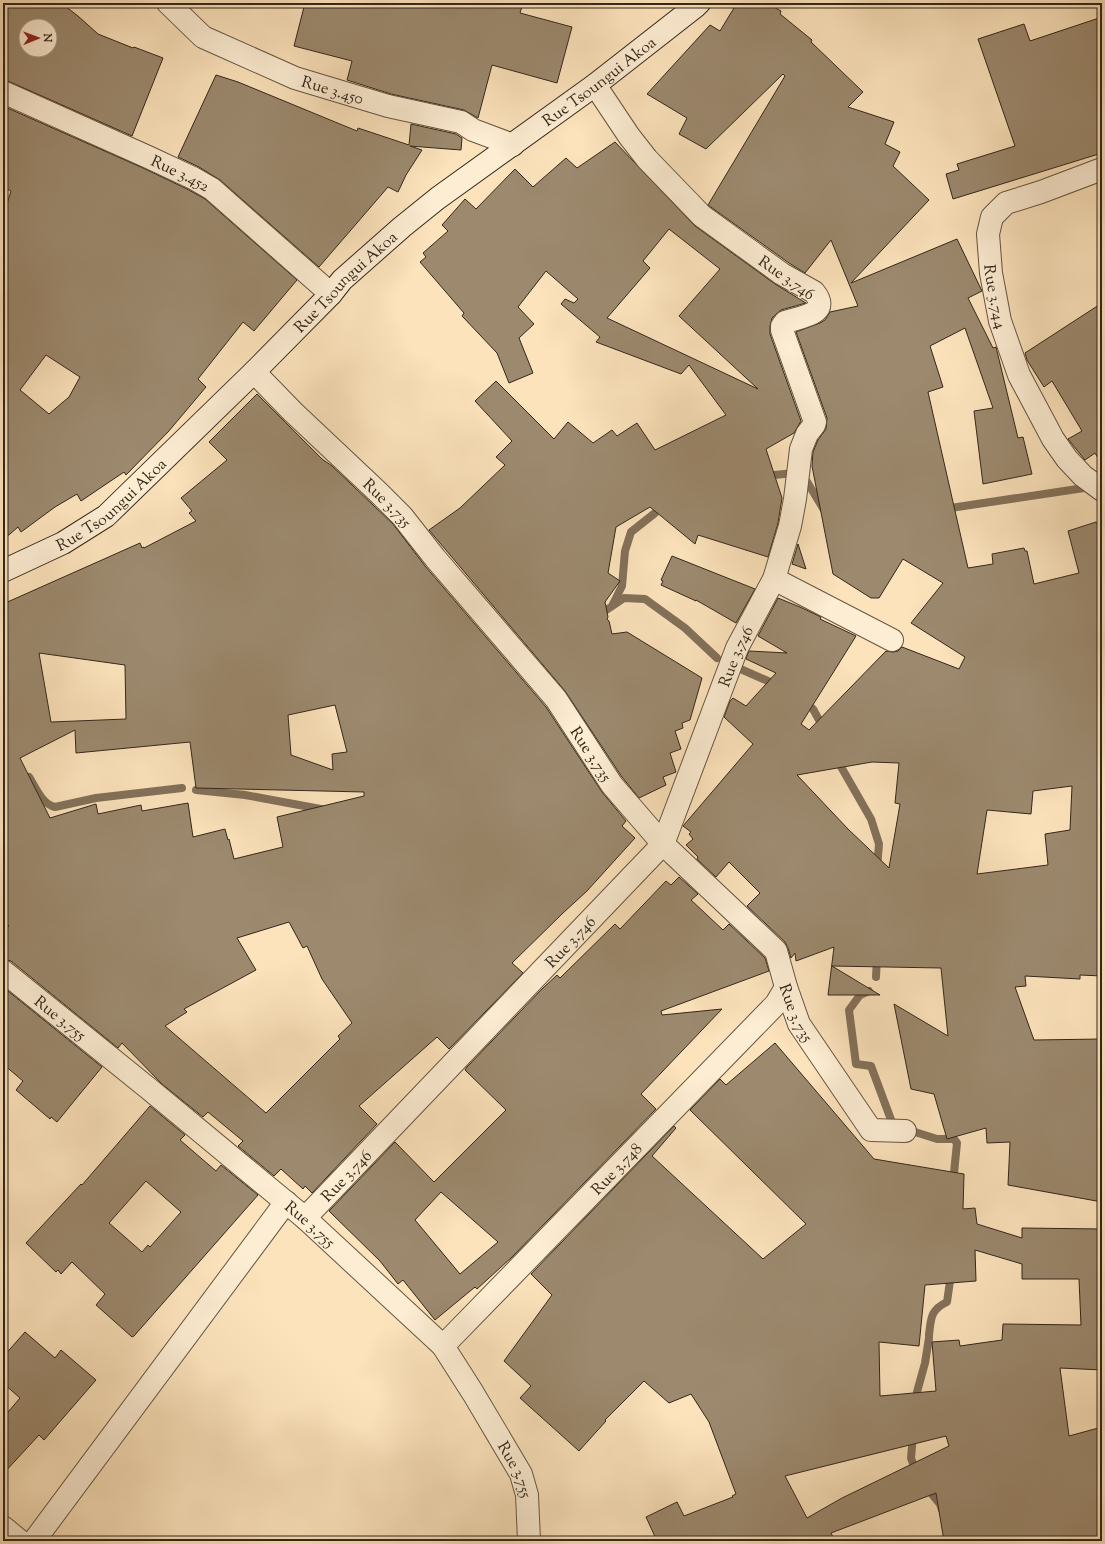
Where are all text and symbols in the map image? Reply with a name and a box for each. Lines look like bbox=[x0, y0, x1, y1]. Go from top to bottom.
north arrow bbox=[18, 18, 58, 58]
text: N bbox=[39, 32, 55, 43]
street label: Rue Tsoungui Akoa bbox=[538, 32, 662, 133]
street label: Rue 3.450 bbox=[298, 72, 366, 112]
street label: Rue 3.452 bbox=[146, 151, 213, 199]
street label: Rue Tsoungui Akoa bbox=[290, 227, 404, 339]
street label: Rue 3.746 bbox=[753, 251, 819, 307]
street label: Rue 3.744 bbox=[976, 264, 1011, 333]
street label: Rue Tsoungui Akoa bbox=[53, 454, 173, 559]
street label: Rue 3.735 bbox=[356, 474, 416, 534]
street label: Rue 3.746 bbox=[714, 623, 761, 691]
street label: Rue 3.735 bbox=[563, 723, 616, 788]
street label: Rue 3.746 bbox=[541, 912, 602, 974]
street label: Rue 3.735 bbox=[772, 981, 818, 1048]
street label: Rue 3.755 bbox=[28, 991, 90, 1048]
street label: Rue 3.748 bbox=[587, 1139, 649, 1201]
street label: Rue 3.746 bbox=[317, 1146, 378, 1208]
street label: Rue 3.755 bbox=[279, 1197, 340, 1255]
street label: Rue 3.755 bbox=[490, 1438, 536, 1502]

